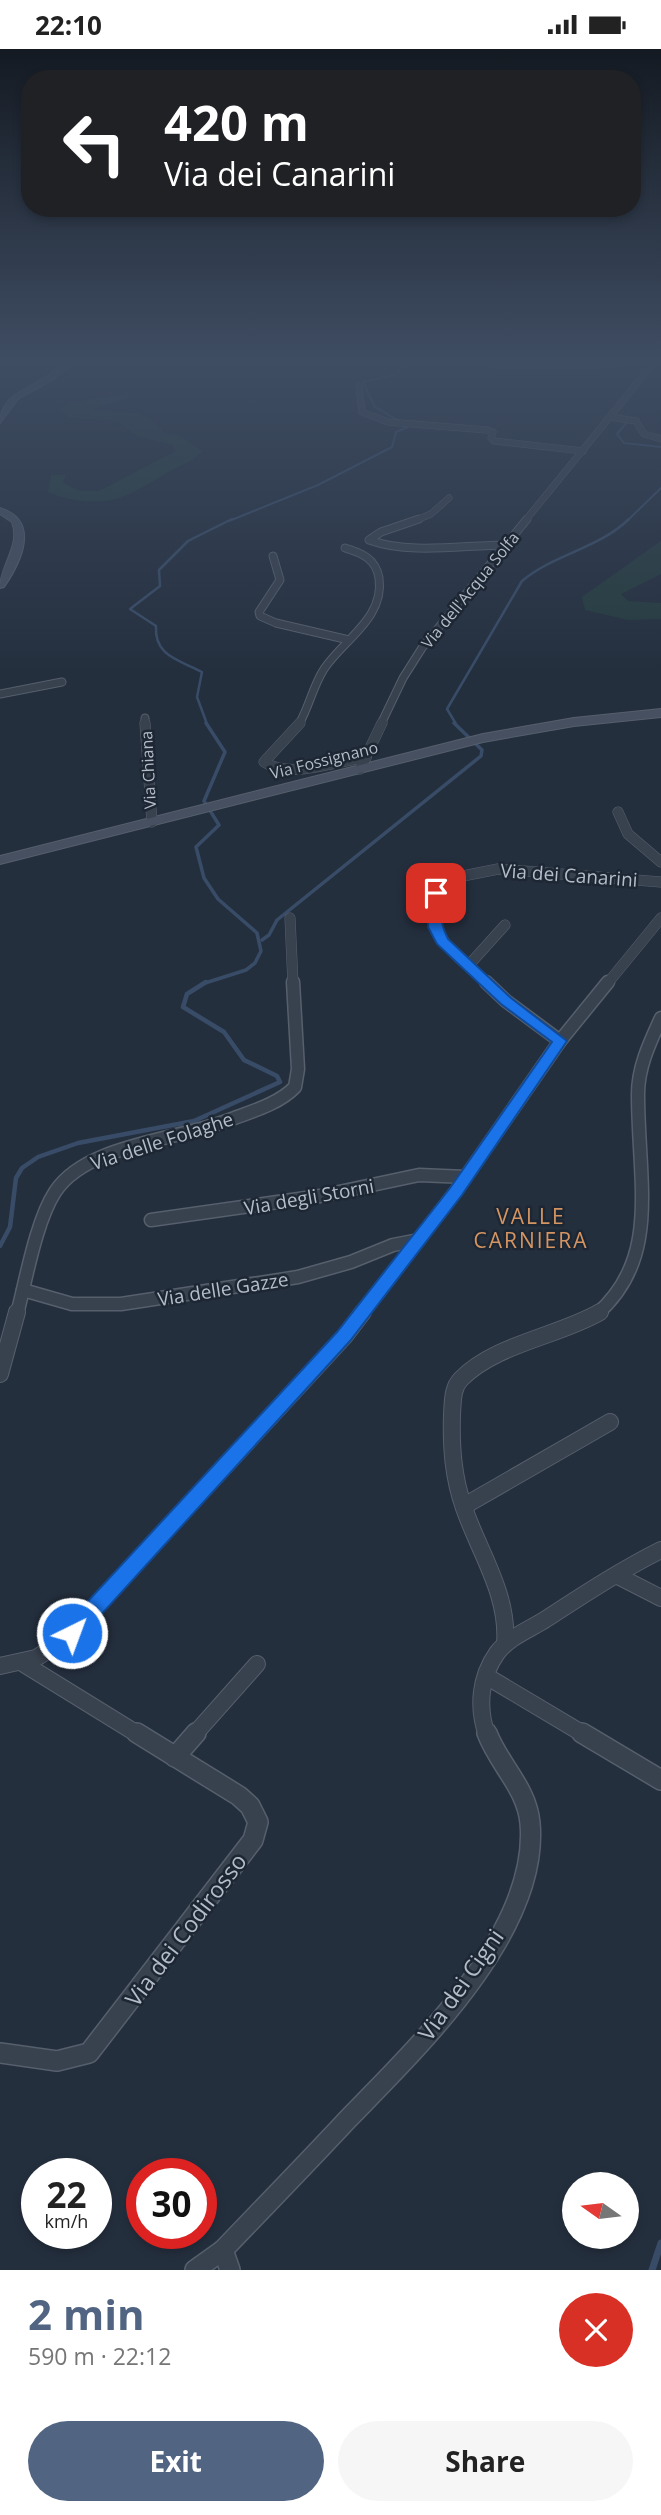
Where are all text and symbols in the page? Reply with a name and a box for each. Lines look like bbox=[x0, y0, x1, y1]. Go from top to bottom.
text: 22:10 bbox=[35, 7, 102, 43]
text: 420 m bbox=[164, 89, 309, 155]
icon: left bbox=[49, 98, 140, 189]
text: Via dei Canarini bbox=[164, 152, 395, 195]
street label: Via dell'Acqua Solfa bbox=[416, 527, 524, 653]
street label: Via Chiana bbox=[135, 730, 161, 810]
street label: Via Fossignano bbox=[268, 736, 380, 784]
street label: Via dei Canarini bbox=[500, 857, 638, 893]
pin bbox=[406, 863, 466, 923]
icon: arrive bbox=[417, 874, 455, 912]
street label: Via delle Folaghe bbox=[87, 1106, 237, 1176]
street label: Via degli Storni bbox=[242, 1173, 376, 1221]
district label: VALLE CARNIERA bbox=[473, 1202, 589, 1254]
street label: Via delle Gazze bbox=[156, 1266, 290, 1312]
position arrow bbox=[35, 1596, 109, 1670]
street label: Via dei Codirosso bbox=[117, 1846, 253, 2013]
street label: Via dei Cigni bbox=[410, 1922, 510, 2047]
speed limit sign: 30 bbox=[126, 2158, 217, 2249]
text: 22 bbox=[46, 2171, 87, 2218]
north arrow bbox=[562, 2172, 639, 2249]
map controls bbox=[562, 2172, 639, 2249]
text: km/h bbox=[45, 2209, 88, 2233]
text: 2 min bbox=[28, 2285, 145, 2342]
button: close bbox=[559, 2293, 633, 2367]
text: 590 m · 22:12 bbox=[28, 2340, 171, 2372]
button: Exit bbox=[28, 2421, 324, 2501]
button: Share bbox=[338, 2421, 633, 2501]

